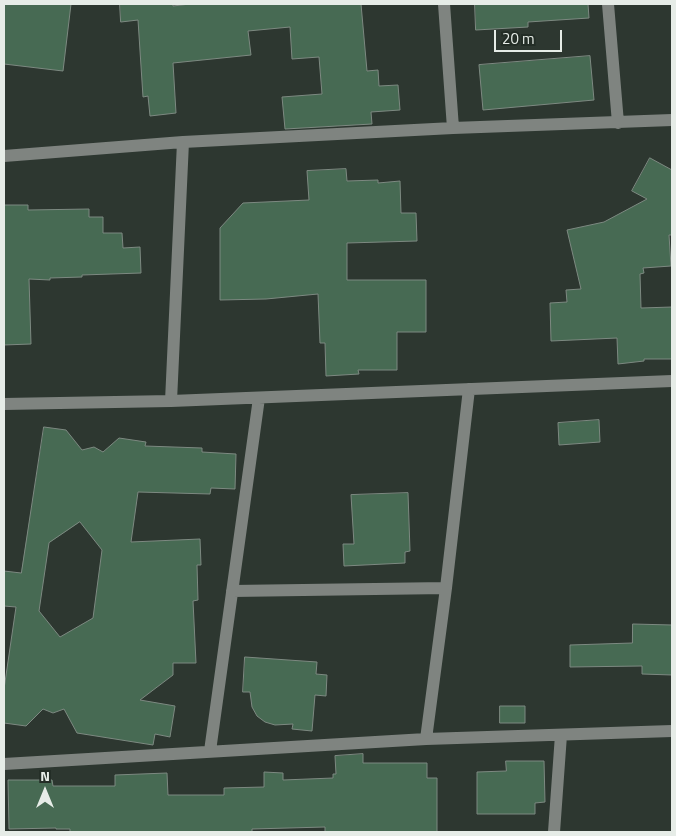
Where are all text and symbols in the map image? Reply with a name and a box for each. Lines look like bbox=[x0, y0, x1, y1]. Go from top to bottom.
scale bar bbox=[496, 20, 564, 52]
text: 20 m bbox=[502, 27, 535, 50]
text: N bbox=[40, 765, 50, 786]
north arrow bbox=[20, 766, 70, 816]

